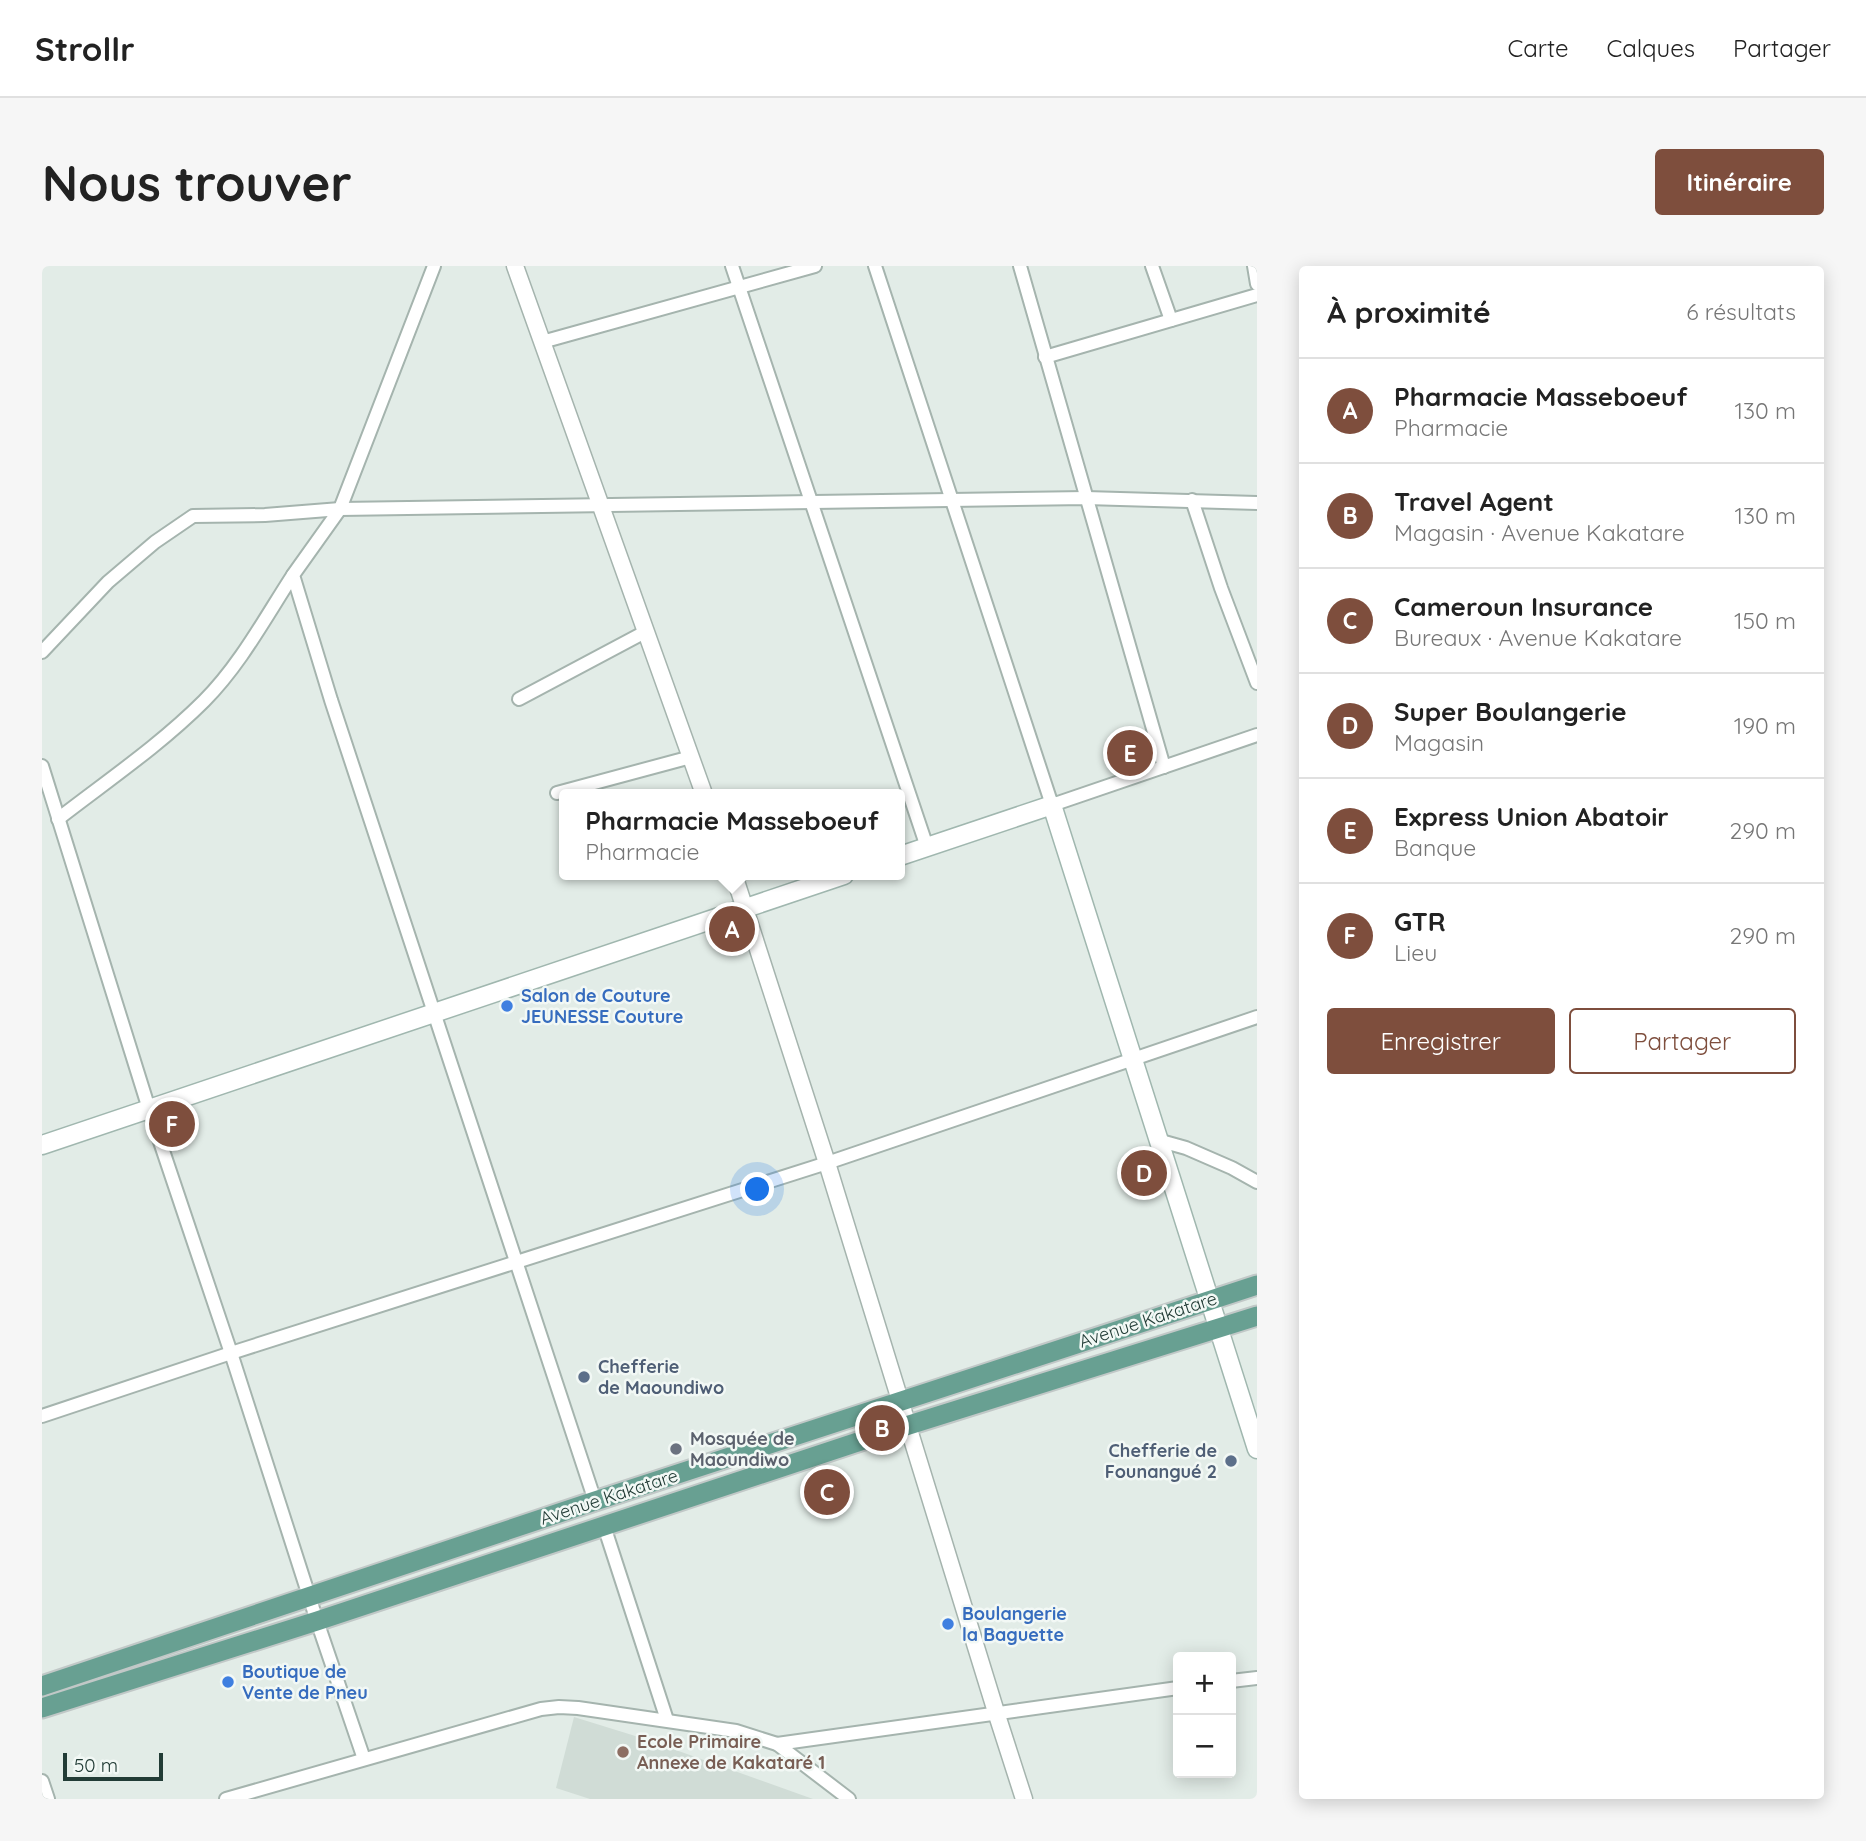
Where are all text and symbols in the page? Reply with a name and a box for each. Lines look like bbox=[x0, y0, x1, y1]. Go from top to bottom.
text: Strollr bbox=[35, 28, 135, 69]
text: Carte bbox=[1507, 33, 1569, 63]
text: Calques bbox=[1607, 33, 1695, 63]
text: Partager bbox=[1733, 33, 1831, 63]
button: Itinéraire bbox=[1655, 149, 1824, 215]
text: Nous trouver bbox=[42, 152, 352, 213]
text: À proximité bbox=[1327, 293, 1491, 331]
text: 6 résultats bbox=[1686, 297, 1796, 326]
text: Pharmacie Masseboeuf bbox=[1394, 380, 1688, 413]
text: A bbox=[1343, 396, 1357, 425]
text: 130 m bbox=[1734, 396, 1796, 425]
text: Pharmacie bbox=[1394, 413, 1508, 442]
text: Travel Agent bbox=[1394, 485, 1554, 518]
text: B bbox=[1342, 501, 1358, 530]
text: 130 m bbox=[1734, 501, 1796, 530]
text: Magasin · Avenue Kakatare bbox=[1394, 518, 1685, 547]
text: Cameroun Insurance bbox=[1394, 590, 1653, 623]
text: C bbox=[1343, 606, 1357, 635]
text: 150 m bbox=[1734, 606, 1796, 635]
text: Bureaux · Avenue Kakatare bbox=[1394, 623, 1682, 652]
text: Super Boulangerie bbox=[1394, 695, 1627, 728]
text: D bbox=[1342, 711, 1358, 740]
text: 190 m bbox=[1734, 711, 1796, 740]
pin: E bbox=[1107, 727, 1153, 779]
text: Magasin bbox=[1394, 728, 1484, 757]
popup bbox=[559, 789, 905, 880]
text: Express Union Abatoir bbox=[1394, 800, 1669, 833]
text: Pharmacie Masseboeuf bbox=[585, 804, 879, 837]
text: E bbox=[1343, 816, 1357, 845]
text: 290 m bbox=[1729, 816, 1796, 845]
text: Banque bbox=[1394, 833, 1476, 862]
text: Pharmacie bbox=[585, 837, 699, 866]
pin: A bbox=[709, 903, 755, 955]
text: GTR bbox=[1394, 905, 1446, 938]
text: F bbox=[1344, 921, 1356, 950]
text: 290 m bbox=[1729, 921, 1796, 950]
text: Lieu bbox=[1394, 938, 1437, 967]
place label: Salon de Couture JEUNESSE Couture bbox=[521, 984, 683, 1028]
marker: Salon de Couture JEUNESSE Couture bbox=[499, 998, 515, 1014]
button: Enregistrer bbox=[1327, 1008, 1555, 1074]
button: Partager bbox=[1569, 1008, 1796, 1074]
pin: F bbox=[149, 1098, 195, 1150]
pin: D bbox=[1121, 1147, 1167, 1199]
your location bbox=[740, 1172, 774, 1206]
street label: Avenue Kakatare bbox=[1076, 1286, 1220, 1353]
place label: Chefferie de Maoundiwo bbox=[598, 1355, 724, 1399]
marker: Chefferie de Maoundiwo bbox=[576, 1369, 592, 1385]
pin: B bbox=[859, 1402, 905, 1454]
place label: Mosquée de Maoundiwo bbox=[690, 1427, 795, 1471]
place label: Chefferie de Founangué 2 bbox=[1105, 1439, 1217, 1483]
marker: Mosquée de Maoundiwo bbox=[668, 1441, 684, 1457]
marker: Chefferie de Founangué 2 bbox=[1223, 1453, 1239, 1469]
street label: Avenue Kakatare bbox=[537, 1463, 681, 1530]
pin: C bbox=[804, 1466, 850, 1518]
place label: Boulangerie la Baguette bbox=[962, 1602, 1067, 1646]
marker: Boulangerie la Baguette bbox=[940, 1616, 956, 1632]
map controls bbox=[1173, 1652, 1236, 1778]
button: + bbox=[1173, 1652, 1236, 1715]
place label: Boutique de Vente de Pneu bbox=[242, 1660, 368, 1704]
marker: Boutique de Vente de Pneu bbox=[220, 1674, 236, 1690]
button: − bbox=[1173, 1715, 1236, 1778]
place label: Ecole Primaire Annexe de Kakataré 1 bbox=[637, 1730, 825, 1774]
marker: Ecole Primaire Annexe de Kakataré 1 bbox=[615, 1744, 631, 1760]
scale bar bbox=[63, 1750, 163, 1782]
text: 50 m bbox=[74, 1753, 118, 1777]

